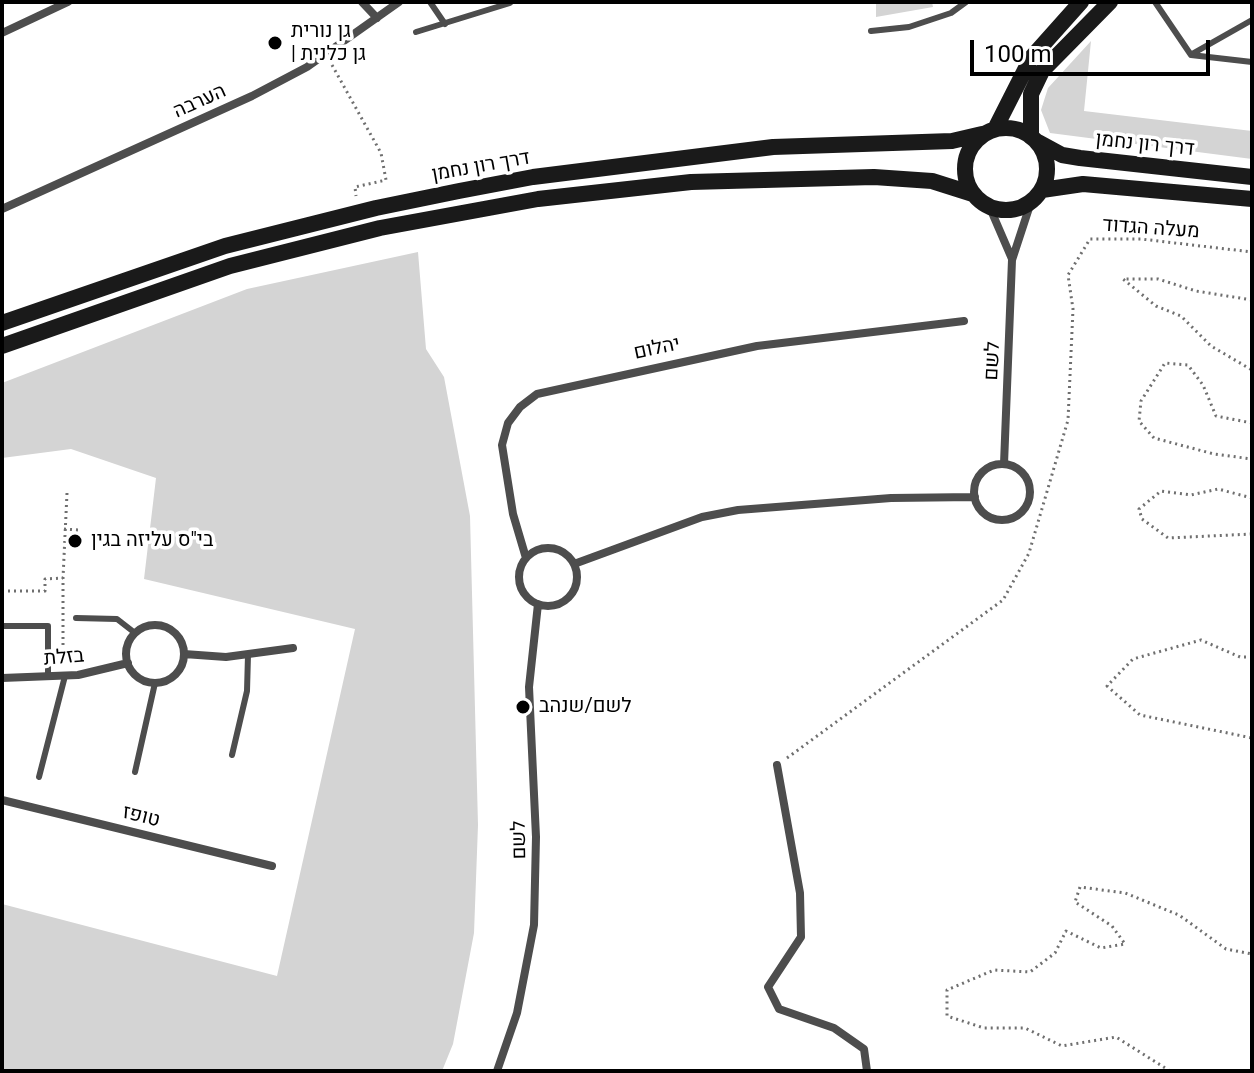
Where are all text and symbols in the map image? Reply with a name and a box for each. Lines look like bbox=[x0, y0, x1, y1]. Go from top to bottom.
place label: גן נורית | גן כלנית bbox=[291, 20, 366, 67]
scale bar bbox=[974, 24, 1214, 74]
marker: גן נורית | גן כלנית bbox=[266, 34, 284, 52]
text: 100 m bbox=[984, 40, 1051, 68]
street label: הערבה bbox=[170, 80, 230, 124]
street label: דרך רון נחמן bbox=[1094, 128, 1196, 162]
street label: דרך רון נחמן bbox=[430, 147, 532, 187]
street label: מעלה הגדוד bbox=[1102, 214, 1200, 244]
street label: יהלום bbox=[632, 332, 682, 366]
street label: לשם bbox=[980, 341, 1006, 381]
place label: בי"ס עליזה בגין bbox=[91, 529, 213, 553]
marker: בי"ס עליזה בגין bbox=[66, 532, 84, 550]
street label: בזלת bbox=[43, 644, 85, 672]
place label: לשם/שנהב bbox=[539, 695, 632, 719]
marker: לשם/שנהב bbox=[514, 698, 532, 716]
street label: טופז bbox=[120, 801, 162, 833]
street label: לשם bbox=[508, 820, 532, 860]

